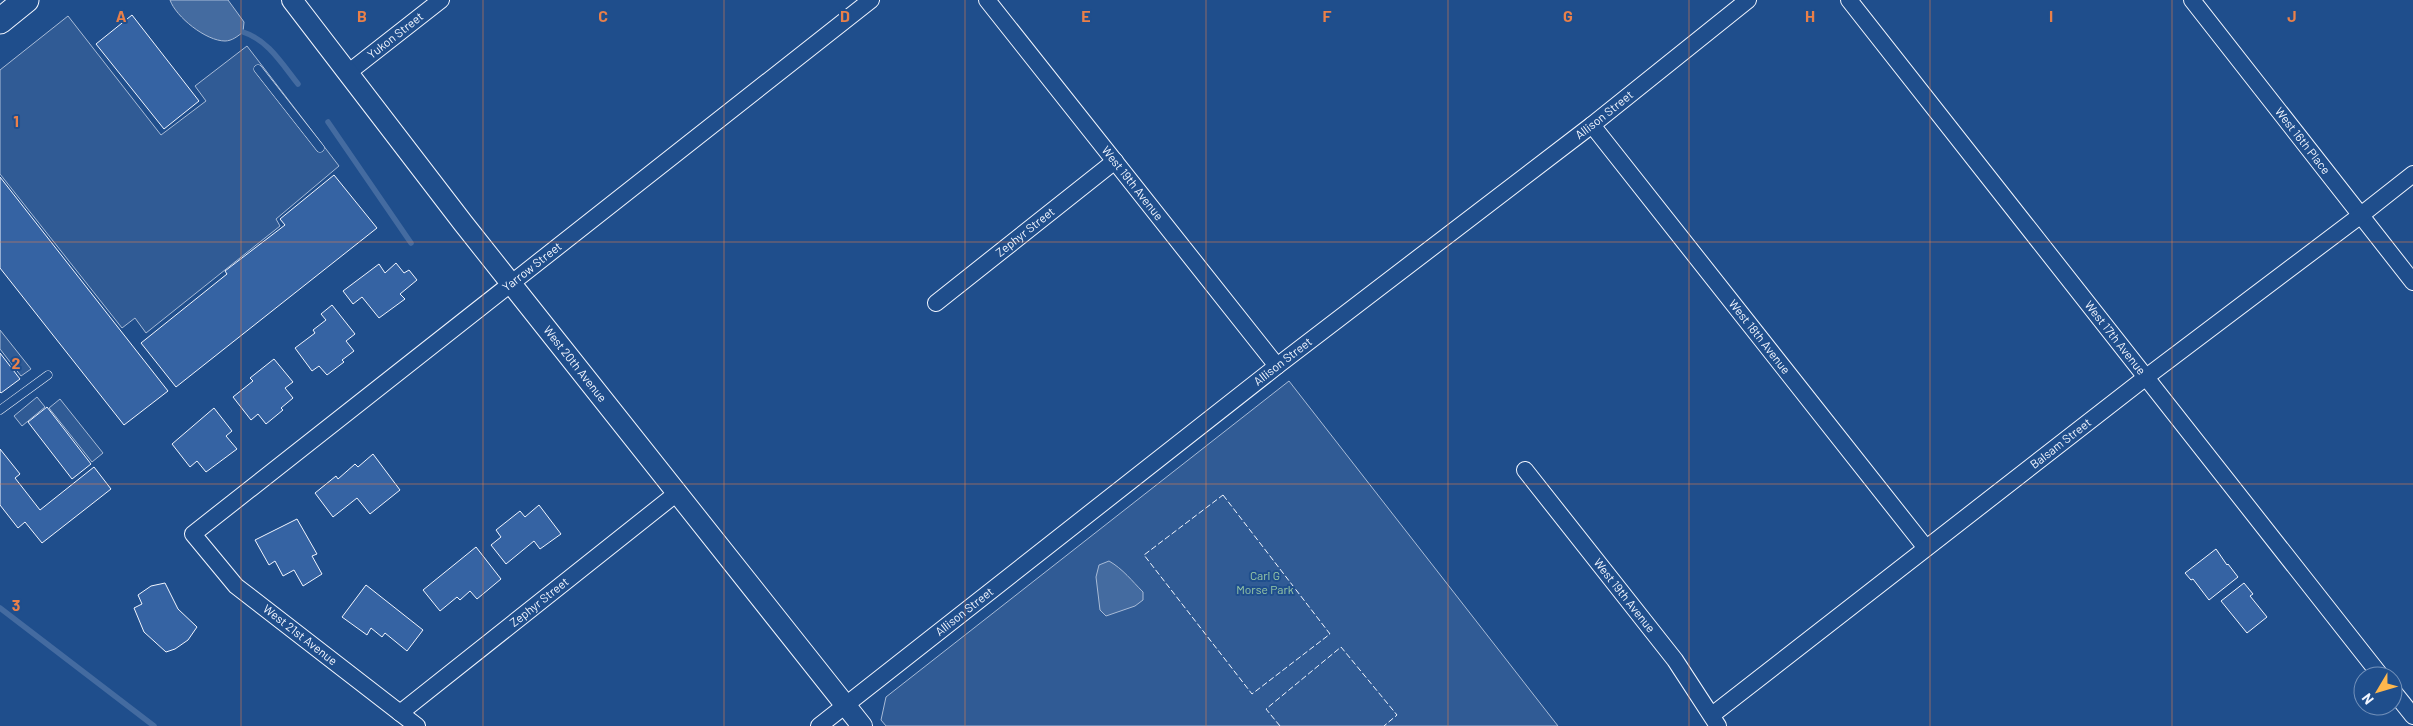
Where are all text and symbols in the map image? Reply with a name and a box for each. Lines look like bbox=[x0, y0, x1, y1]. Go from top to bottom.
text: A bbox=[116, 6, 127, 25]
text: B bbox=[357, 6, 367, 25]
text: C bbox=[598, 6, 608, 25]
text: D bbox=[840, 6, 850, 25]
text: E bbox=[1081, 6, 1091, 25]
text: F bbox=[1323, 6, 1332, 25]
text: G bbox=[1563, 6, 1573, 25]
text: H bbox=[1805, 6, 1815, 25]
text: I bbox=[2049, 6, 2053, 25]
text: J bbox=[2287, 6, 2297, 25]
street label: Yukon Street bbox=[364, 9, 426, 61]
street label: Allison Street bbox=[1572, 87, 1635, 141]
street label: West 16th Place bbox=[2273, 104, 2334, 176]
text: 1 bbox=[13, 111, 19, 130]
street label: West 19th Avenue bbox=[1099, 143, 1167, 223]
street label: Zephyr Street bbox=[992, 204, 1057, 259]
street label: Yarrow Street bbox=[499, 239, 564, 294]
street label: West 18th Avenue bbox=[1727, 296, 1794, 376]
street label: West 17th Avenue bbox=[2082, 298, 2149, 377]
street label: West 20th Avenue bbox=[541, 322, 610, 404]
street label: Allison Street bbox=[1250, 334, 1314, 388]
text: 2 bbox=[12, 353, 21, 372]
street label: Balsam Street bbox=[2027, 415, 2093, 471]
street label: West 19th Avenue bbox=[1591, 555, 1659, 635]
park label: Carl G Morse Park bbox=[1236, 568, 1294, 596]
street label: Zephyr Street bbox=[507, 574, 571, 629]
street label: Allison Street bbox=[932, 584, 996, 638]
text: 3 bbox=[12, 595, 20, 614]
street label: West 21st Avenue bbox=[261, 601, 340, 667]
north arrow bbox=[2353, 666, 2403, 716]
text: N bbox=[2358, 690, 2377, 708]

